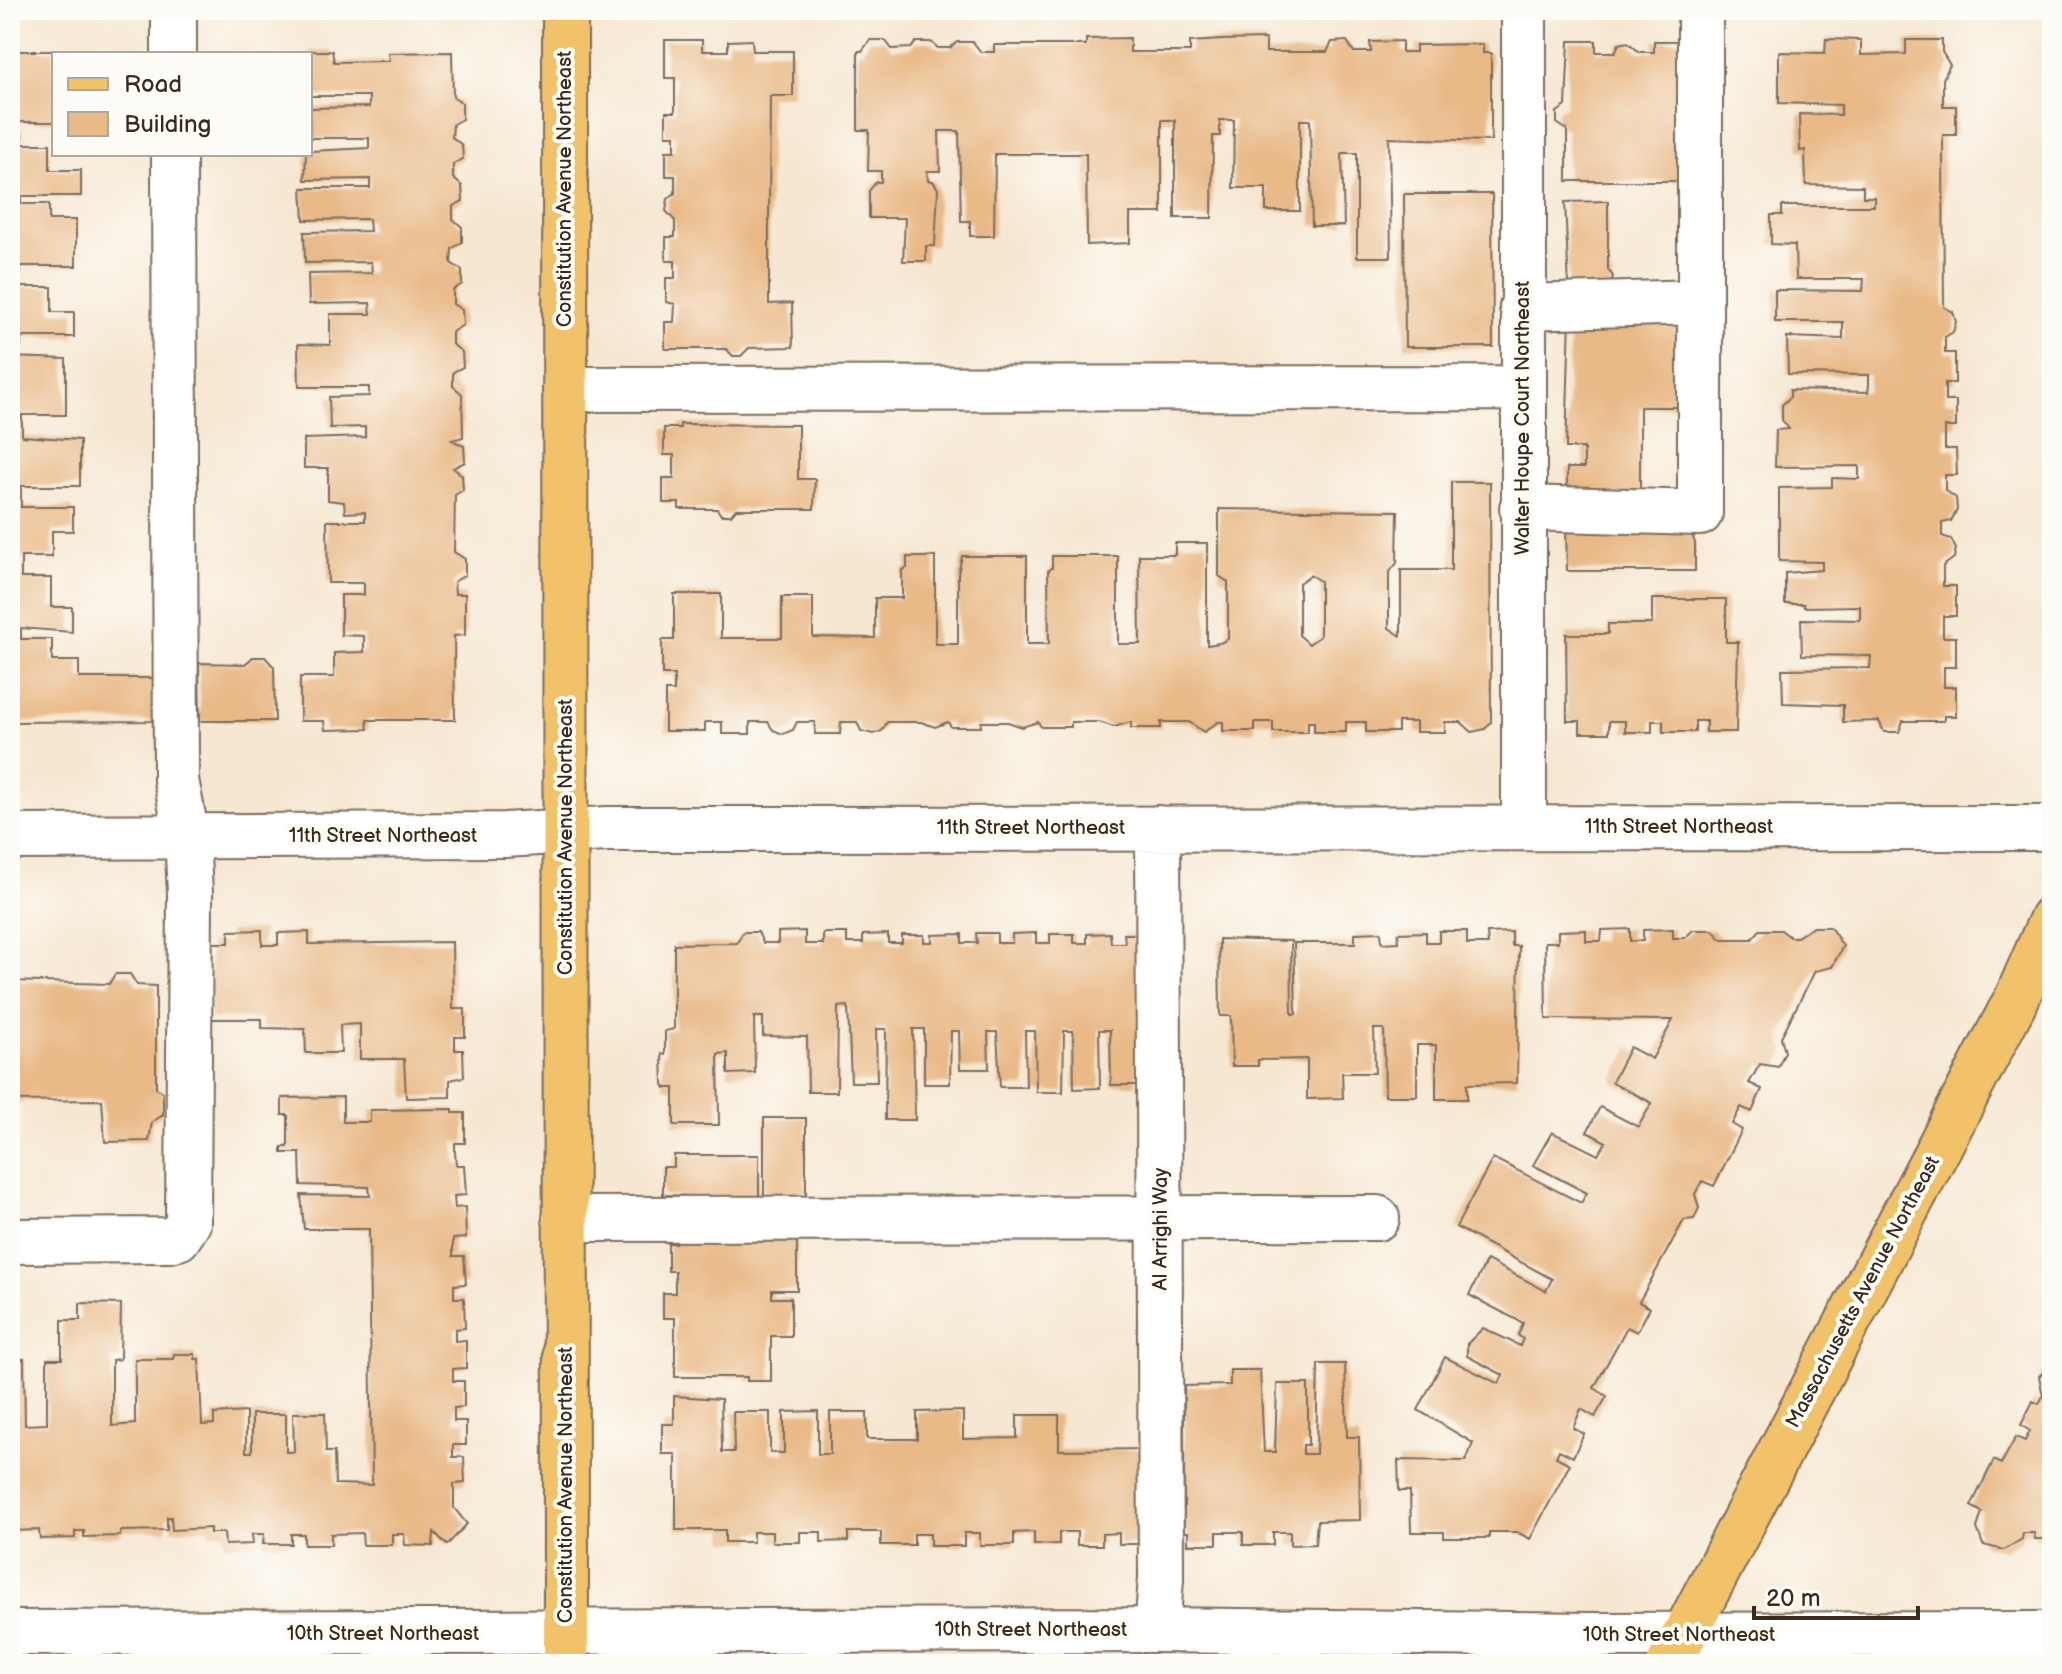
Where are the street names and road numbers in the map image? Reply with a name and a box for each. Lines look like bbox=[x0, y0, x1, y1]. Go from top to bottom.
street label: Constitution Avenue Northeast bbox=[553, 51, 577, 327]
street label: Walter Houpe Court Northeast bbox=[1511, 281, 1535, 555]
street label: Constitution Avenue Northeast bbox=[554, 699, 578, 975]
street label: 11th Street Northeast bbox=[1585, 815, 1773, 839]
street label: 11th Street Northeast bbox=[937, 816, 1125, 840]
street label: 11th Street Northeast bbox=[289, 824, 477, 848]
street label: Massachusetts Avenue Northeast bbox=[1781, 1152, 1945, 1432]
street label: Al Arrighi Way bbox=[1149, 1168, 1173, 1290]
street label: Constitution Avenue Northeast bbox=[554, 1347, 578, 1623]
street label: 10th Street Northeast bbox=[935, 1618, 1127, 1642]
street label: 10th Street Northeast bbox=[287, 1622, 479, 1646]
street label: 10th Street Northeast bbox=[1583, 1623, 1775, 1647]

